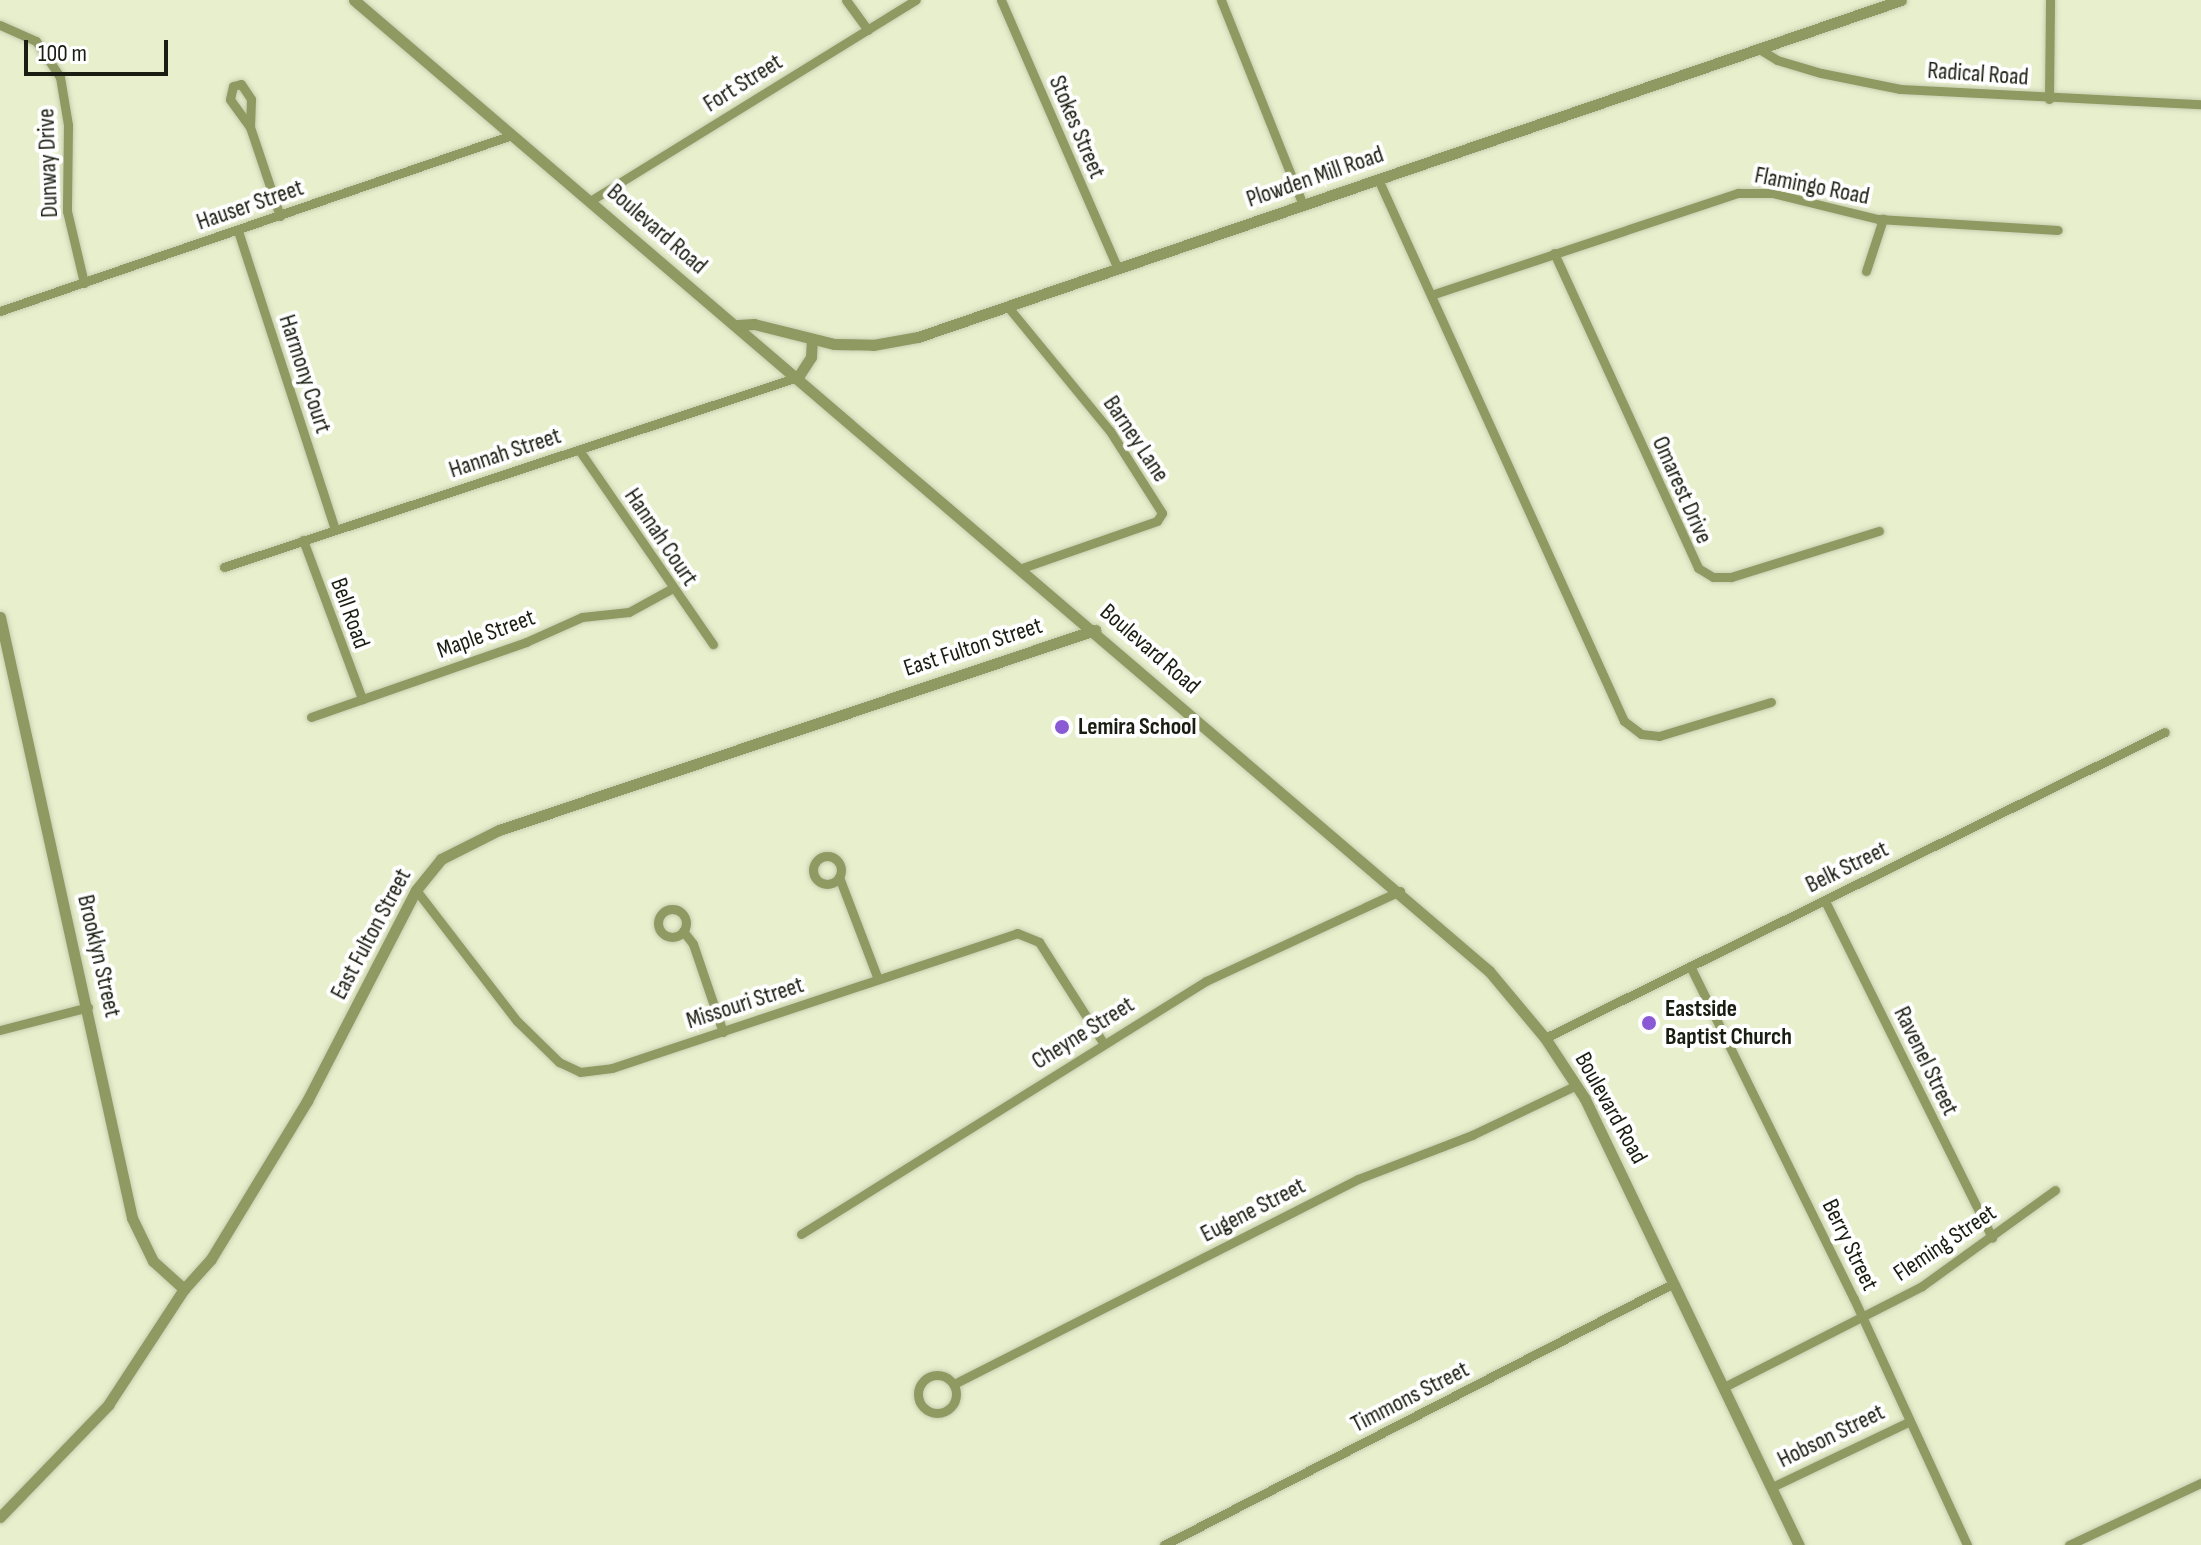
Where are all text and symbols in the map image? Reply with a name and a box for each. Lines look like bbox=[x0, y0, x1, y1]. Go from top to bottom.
scale bar bbox=[28, 24, 172, 74]
text: 100 m bbox=[38, 39, 87, 68]
street label: Fort Street bbox=[698, 48, 788, 118]
street label: Radical Road bbox=[1926, 56, 2030, 92]
street label: Stokes Street bbox=[1042, 71, 1112, 183]
street label: Dunway Drive bbox=[32, 108, 64, 218]
street label: Plowden Mill Road bbox=[1243, 140, 1387, 214]
street label: Flamingo Road bbox=[1752, 161, 1872, 211]
street label: Hauser Street bbox=[193, 173, 307, 237]
street label: Boulevard Road bbox=[601, 178, 713, 280]
street label: Harmony Court bbox=[272, 311, 338, 437]
street label: Barney Lane bbox=[1097, 390, 1175, 488]
street label: Hannah Street bbox=[445, 421, 565, 485]
street label: Omarest Drive bbox=[1646, 432, 1718, 548]
street label: Hannah Court bbox=[618, 483, 704, 591]
street label: Bell Road bbox=[324, 574, 376, 652]
street label: Boulevard Road bbox=[1094, 598, 1206, 700]
street label: Maple Street bbox=[433, 603, 539, 665]
street label: East Fulton Street bbox=[900, 611, 1046, 683]
place label: Lemira School bbox=[1078, 713, 1196, 741]
marker: Lemira School bbox=[1053, 718, 1071, 736]
street label: Belk Street bbox=[1801, 835, 1893, 899]
street label: East Fulton Street bbox=[325, 864, 417, 1004]
street label: Brooklyn Street bbox=[71, 892, 127, 1020]
street label: Missouri Street bbox=[683, 971, 807, 1035]
street label: Cheyne Street bbox=[1027, 990, 1139, 1076]
place label: Eastside Baptist Church bbox=[1665, 995, 1792, 1051]
street label: Ravenel Street bbox=[1887, 1002, 1965, 1120]
marker: Eastside Baptist Church bbox=[1640, 1014, 1658, 1032]
street label: Boulevard Road bbox=[1569, 1047, 1653, 1169]
street label: Eugene Street bbox=[1196, 1171, 1310, 1249]
street label: Berry Street bbox=[1816, 1195, 1884, 1295]
street label: Fleming Street bbox=[1888, 1198, 2002, 1288]
street label: Timmons Street bbox=[1346, 1355, 1474, 1439]
street label: Hobson Street bbox=[1773, 1398, 1889, 1474]

